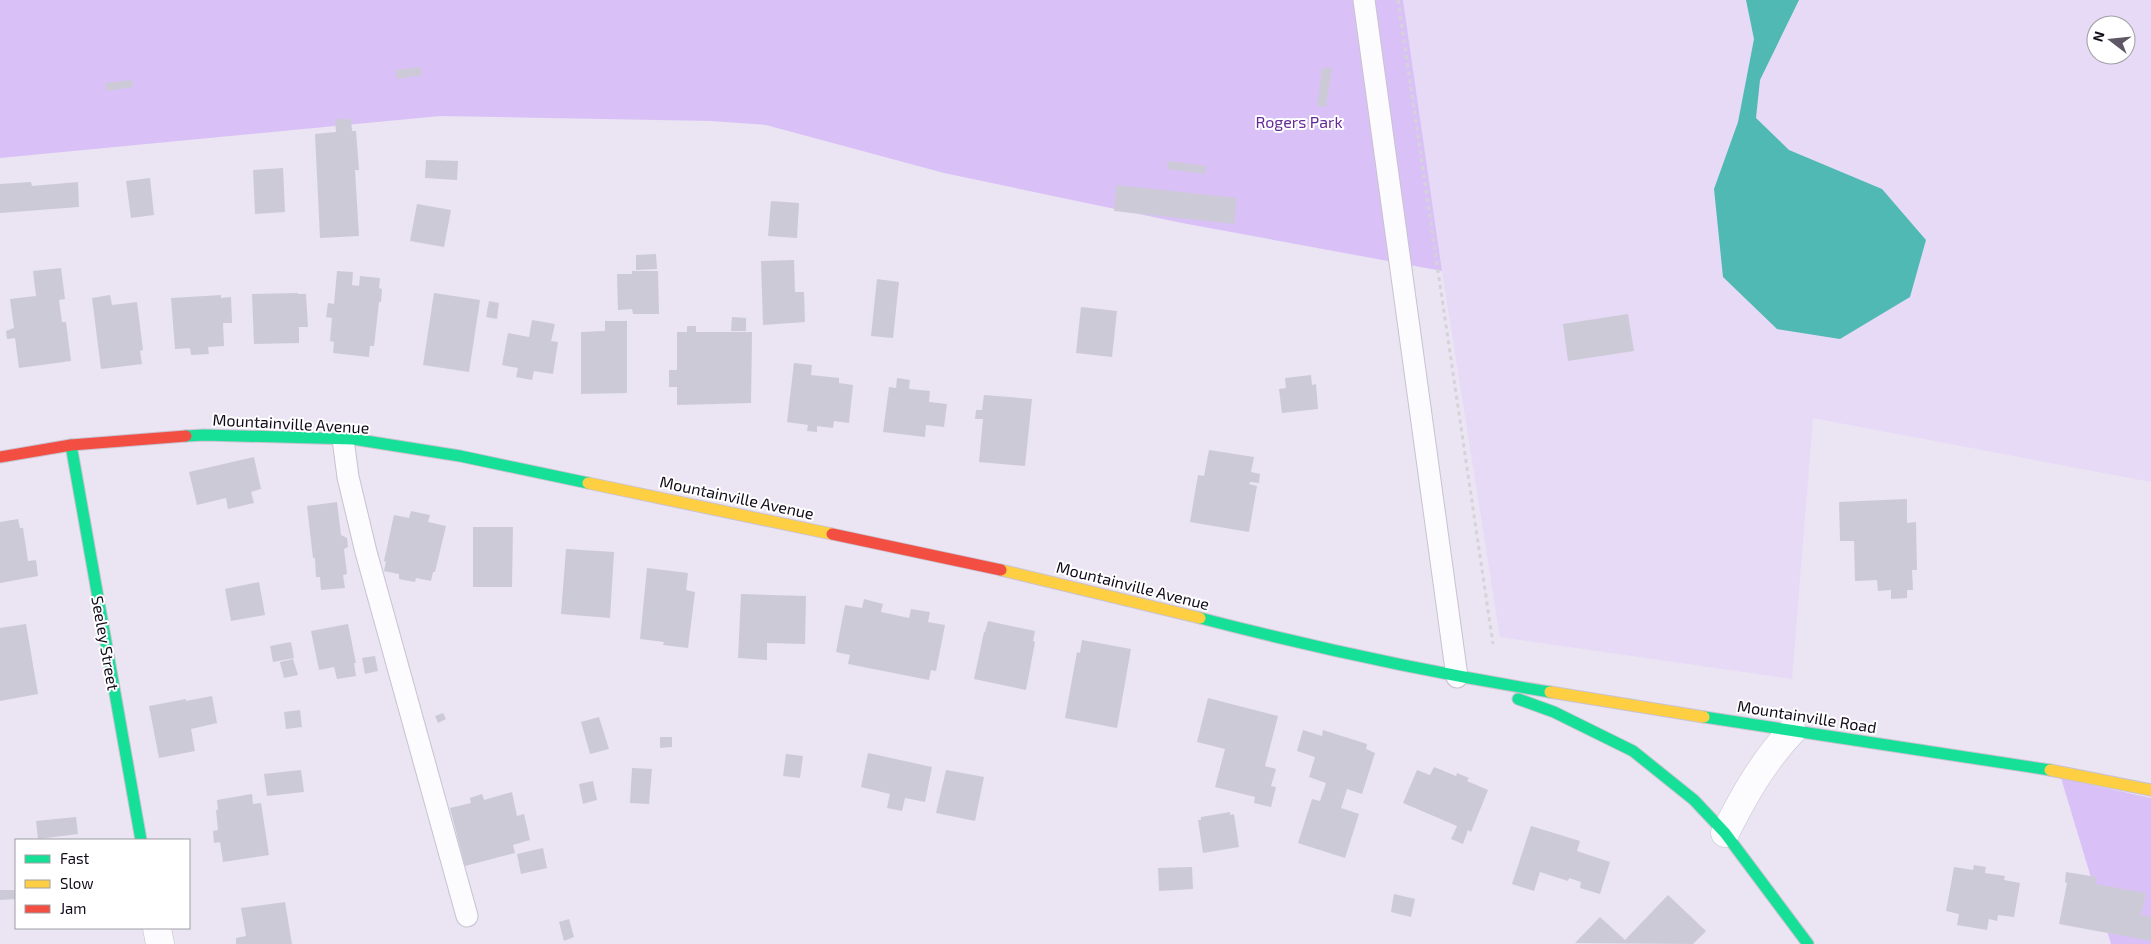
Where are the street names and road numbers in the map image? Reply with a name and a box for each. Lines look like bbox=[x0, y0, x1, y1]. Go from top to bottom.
street label: Mountainville Avenue bbox=[212, 409, 370, 437]
street label: Mountainville Avenue bbox=[658, 471, 816, 523]
street label: Mountainville Avenue bbox=[1055, 557, 1211, 613]
street label: Seeley Street bbox=[88, 594, 124, 692]
street label: Mountainville Road bbox=[1736, 696, 1878, 736]

